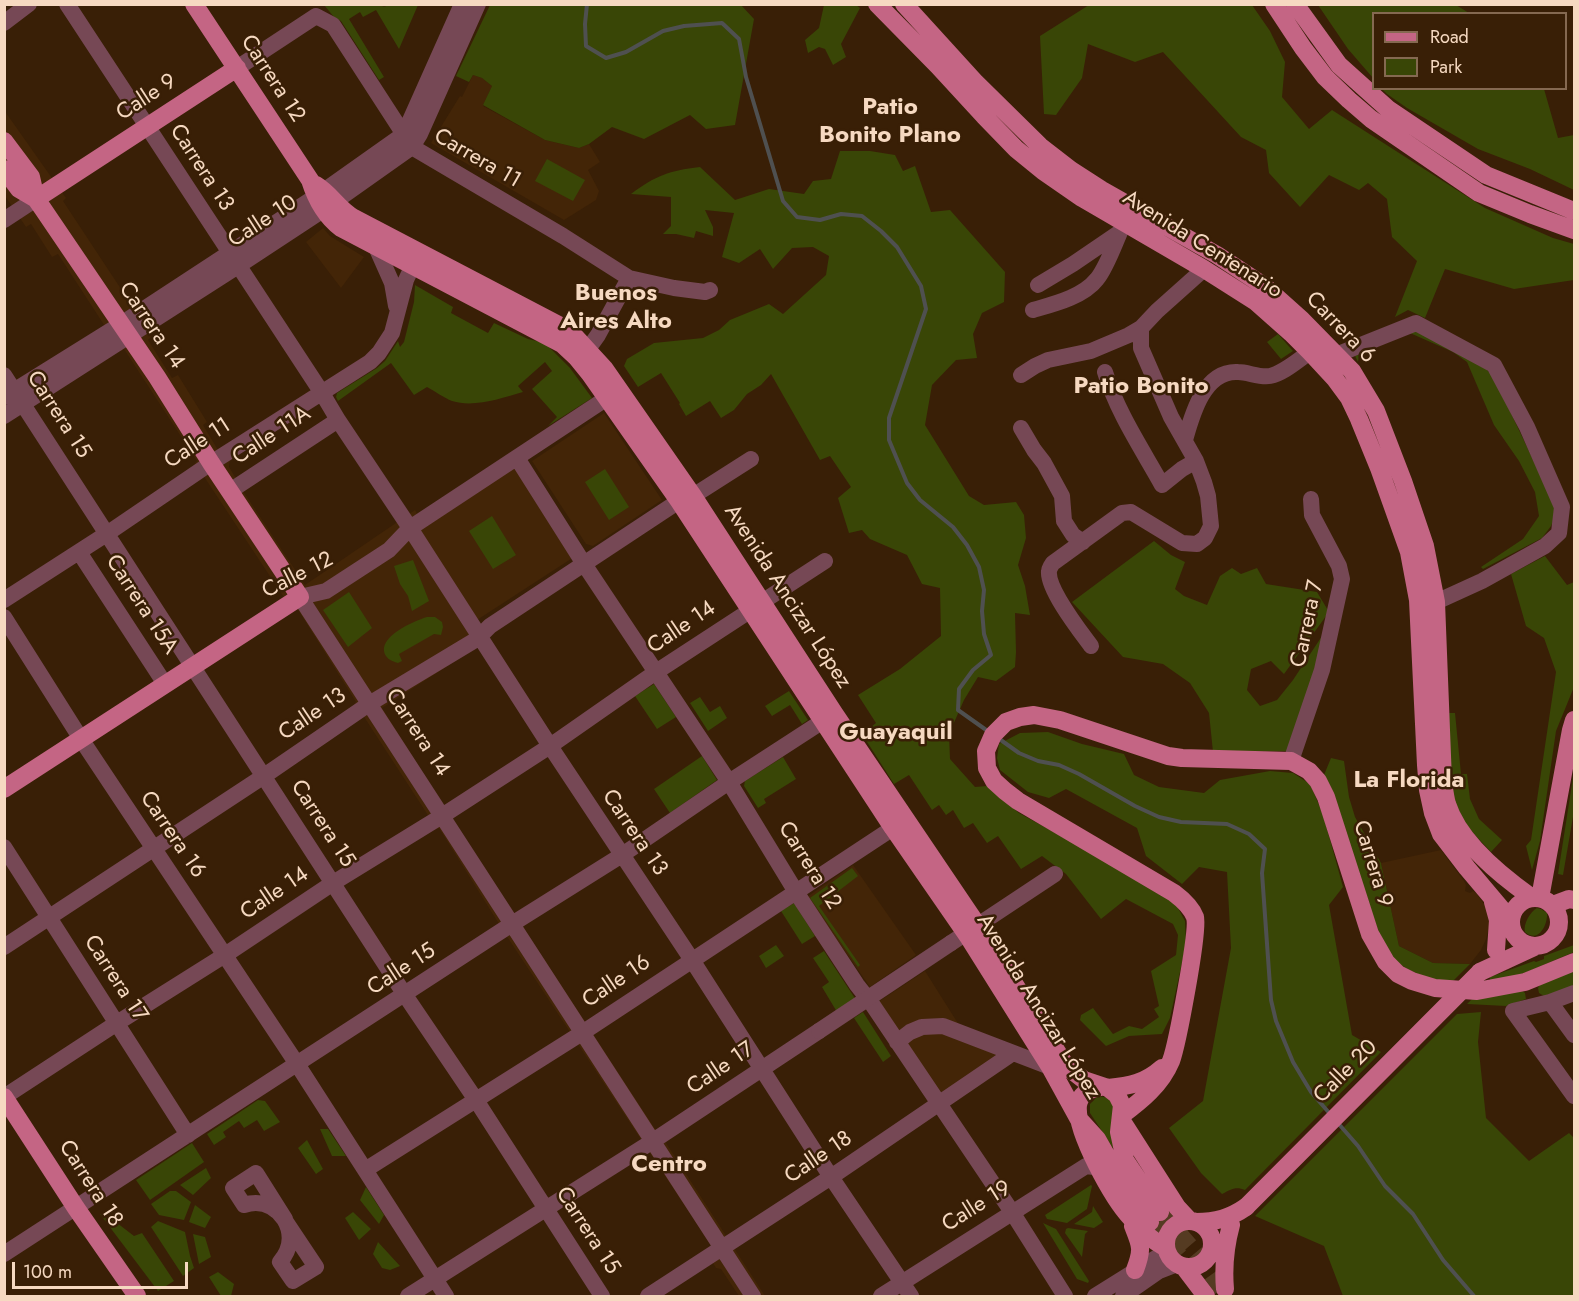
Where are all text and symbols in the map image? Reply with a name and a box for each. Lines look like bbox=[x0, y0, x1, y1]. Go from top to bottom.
legend bbox=[1372, 12, 1567, 90]
text: Road bbox=[1430, 24, 1469, 50]
street label: Carrera 12 bbox=[234, 30, 310, 128]
text: Park bbox=[1430, 54, 1462, 80]
street label: Calle 9 bbox=[112, 69, 182, 127]
district label: Patio Bonito Plano bbox=[819, 94, 961, 150]
street label: Carrera 13 bbox=[163, 120, 239, 216]
street label: Carrera 11 bbox=[429, 124, 525, 194]
street label: Avenida Centenario bbox=[1117, 185, 1287, 305]
street label: Calle 10 bbox=[224, 190, 302, 254]
street label: Carrera 14 bbox=[112, 277, 190, 375]
district label: Buenos Aires Alto bbox=[560, 280, 672, 336]
street label: Carrera 6 bbox=[1300, 287, 1380, 369]
street label: Carrera 15 bbox=[20, 366, 96, 464]
district label: Patio Bonito bbox=[1073, 373, 1209, 401]
street label: Calle 11A bbox=[228, 401, 316, 471]
street label: Calle 11 bbox=[160, 413, 236, 475]
street label: Avenida Ancizar López bbox=[718, 500, 856, 694]
street label: Calle 12 bbox=[258, 547, 338, 605]
street label: Carrera 15A bbox=[99, 550, 183, 660]
street label: Carrera 7 bbox=[1286, 578, 1330, 670]
street label: Calle 14 bbox=[643, 596, 721, 660]
street label: Calle 13 bbox=[274, 683, 352, 747]
street label: Carrera 14 bbox=[379, 684, 455, 782]
district label: Guayaquil bbox=[839, 719, 953, 747]
district label: La Florida bbox=[1354, 767, 1464, 795]
street label: Carrera 15 bbox=[284, 775, 360, 873]
street label: Carrera 13 bbox=[596, 785, 672, 881]
street label: Carrera 16 bbox=[133, 787, 211, 883]
street label: Carrera 12 bbox=[772, 817, 846, 915]
street label: Carrera 9 bbox=[1346, 818, 1398, 910]
street label: Calle 14 bbox=[236, 862, 314, 926]
street label: Avenida Ancizar López bbox=[970, 909, 1106, 1105]
street label: Carrera 17 bbox=[77, 931, 153, 1027]
street label: Calle 15 bbox=[363, 938, 441, 1002]
street label: Calle 16 bbox=[578, 950, 656, 1014]
street label: Calle 20 bbox=[1309, 1035, 1383, 1109]
street label: Calle 17 bbox=[682, 1037, 760, 1101]
street label: Calle 18 bbox=[780, 1126, 858, 1190]
street label: Carrera 18 bbox=[52, 1136, 128, 1232]
district label: Centro bbox=[631, 1151, 707, 1179]
street label: Calle 19 bbox=[938, 1176, 1016, 1238]
street label: Carrera 15 bbox=[549, 1182, 625, 1280]
scale bar bbox=[15, 1250, 190, 1288]
text: 100 m bbox=[23, 1259, 72, 1285]

